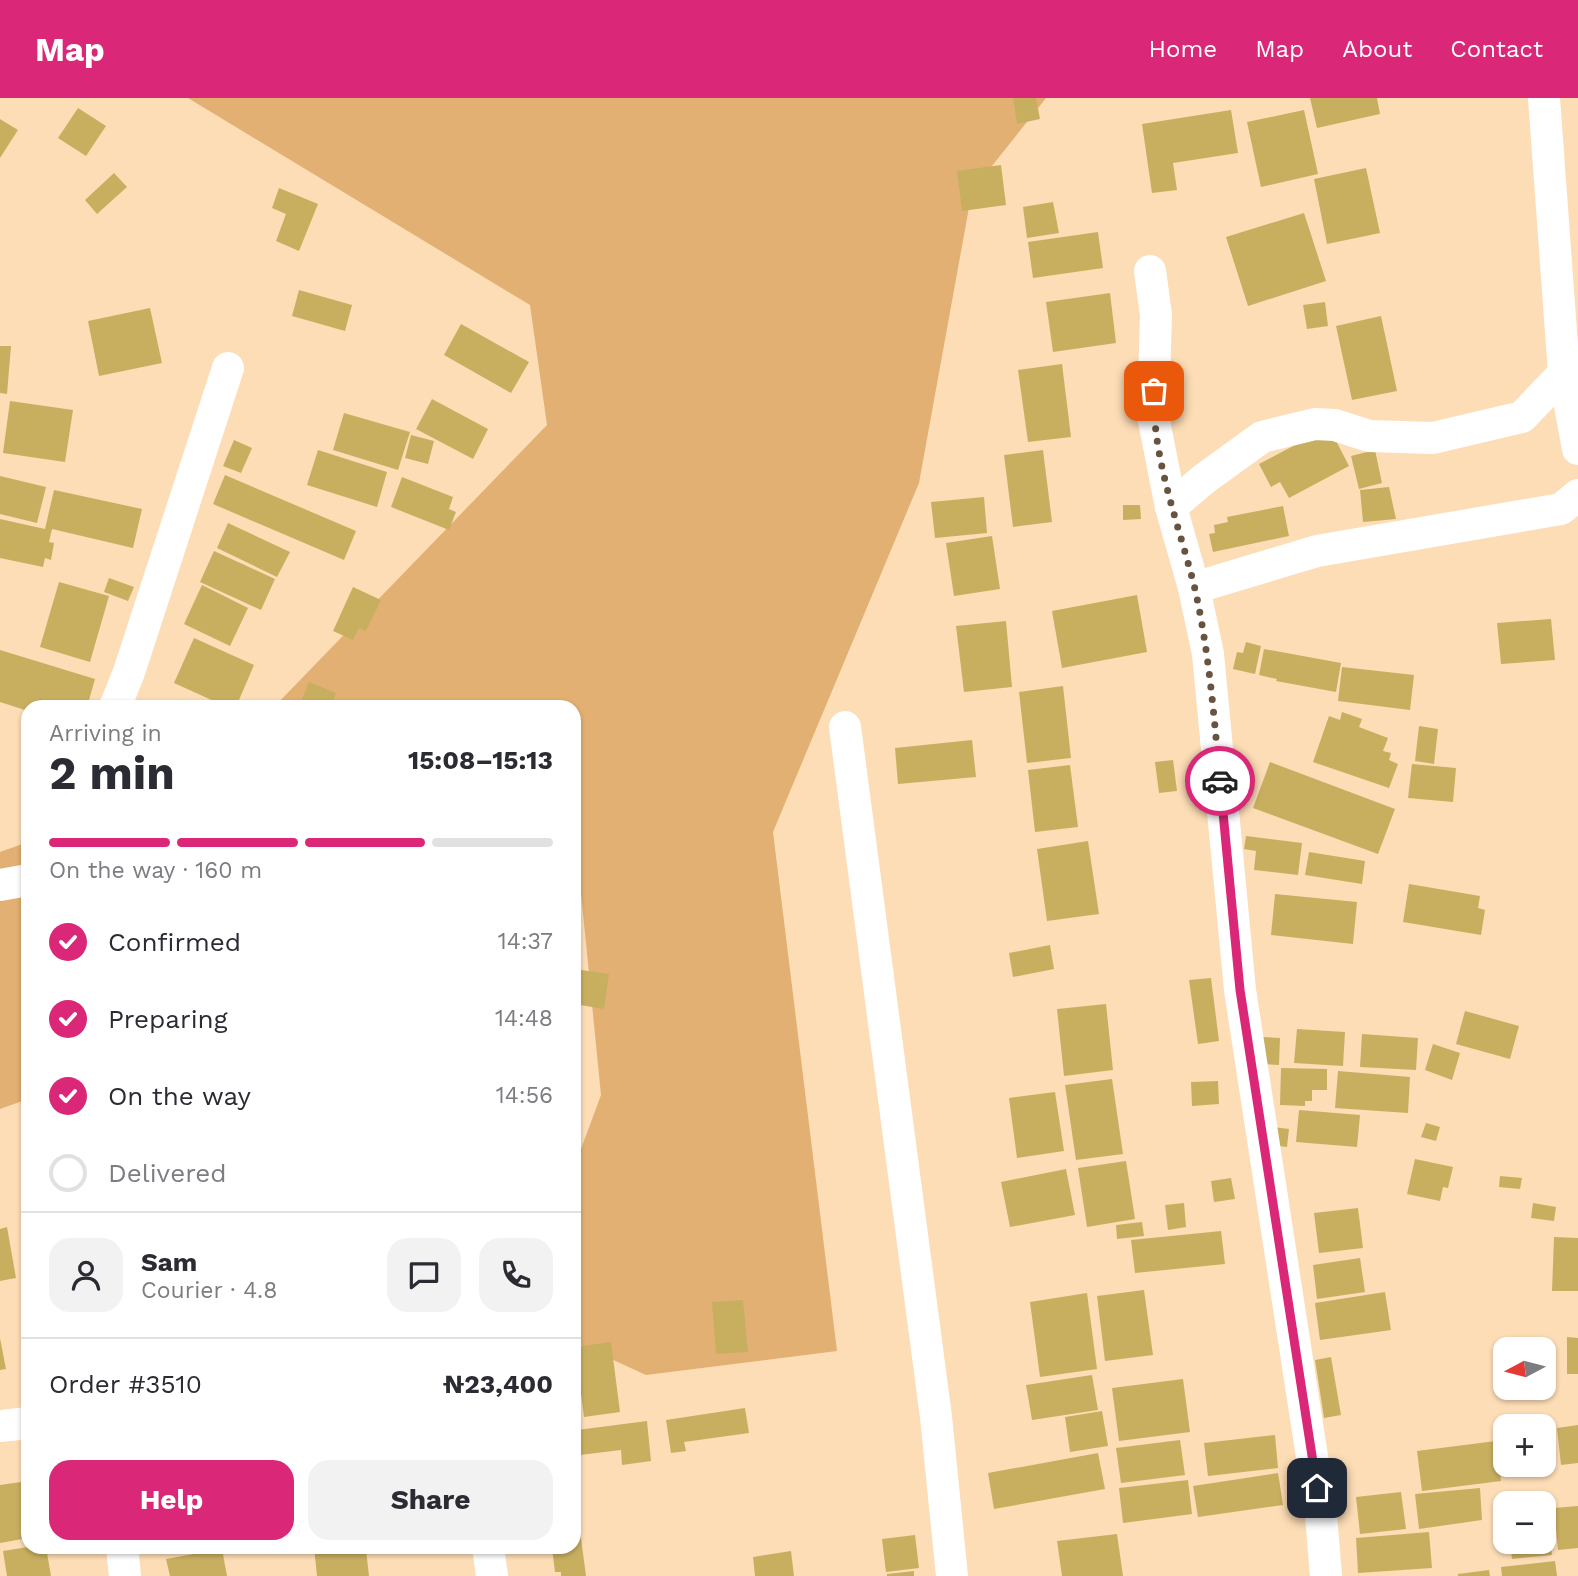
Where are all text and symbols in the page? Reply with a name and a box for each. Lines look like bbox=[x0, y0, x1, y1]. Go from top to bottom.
text: Map bbox=[35, 30, 105, 69]
text: Home bbox=[1149, 35, 1217, 63]
text: Map bbox=[1255, 35, 1304, 63]
text: About bbox=[1342, 35, 1412, 63]
text: Contact bbox=[1450, 35, 1543, 63]
pin bbox=[1124, 361, 1184, 421]
icon: bag bbox=[1135, 372, 1173, 410]
text: Arriving in bbox=[49, 720, 162, 747]
text: 15:08–15:13 bbox=[408, 745, 553, 775]
text: 2 min bbox=[49, 746, 175, 800]
courier bbox=[1185, 746, 1255, 816]
icon: car bbox=[1201, 762, 1239, 800]
text: On the way · 160 m bbox=[49, 857, 262, 884]
icon: check bbox=[49, 923, 87, 961]
text: Confirmed bbox=[108, 927, 241, 957]
text: 14:37 bbox=[498, 928, 553, 955]
icon: check bbox=[49, 1000, 87, 1038]
text: Preparing bbox=[108, 1004, 228, 1034]
text: 14:48 bbox=[495, 1005, 553, 1032]
icon: check bbox=[49, 1077, 87, 1115]
text: On the way bbox=[108, 1081, 251, 1111]
text: 14:56 bbox=[496, 1082, 553, 1109]
text: Delivered bbox=[108, 1158, 227, 1188]
button: person bbox=[49, 1238, 123, 1312]
button: chat bbox=[387, 1238, 461, 1312]
button: phone bbox=[479, 1238, 553, 1312]
text: Sam bbox=[141, 1247, 197, 1277]
text: Courier · 4.8 bbox=[141, 1277, 277, 1304]
north arrow bbox=[1493, 1337, 1556, 1400]
map controls bbox=[1493, 1337, 1556, 1554]
text: Order #3510 bbox=[49, 1369, 202, 1399]
text: ₦23,400 bbox=[443, 1369, 553, 1399]
button: + bbox=[1493, 1414, 1556, 1477]
pin bbox=[1287, 1458, 1347, 1518]
button: Help bbox=[49, 1460, 294, 1540]
button: Share bbox=[308, 1460, 553, 1540]
icon: home bbox=[1298, 1469, 1336, 1507]
button: − bbox=[1493, 1491, 1556, 1554]

